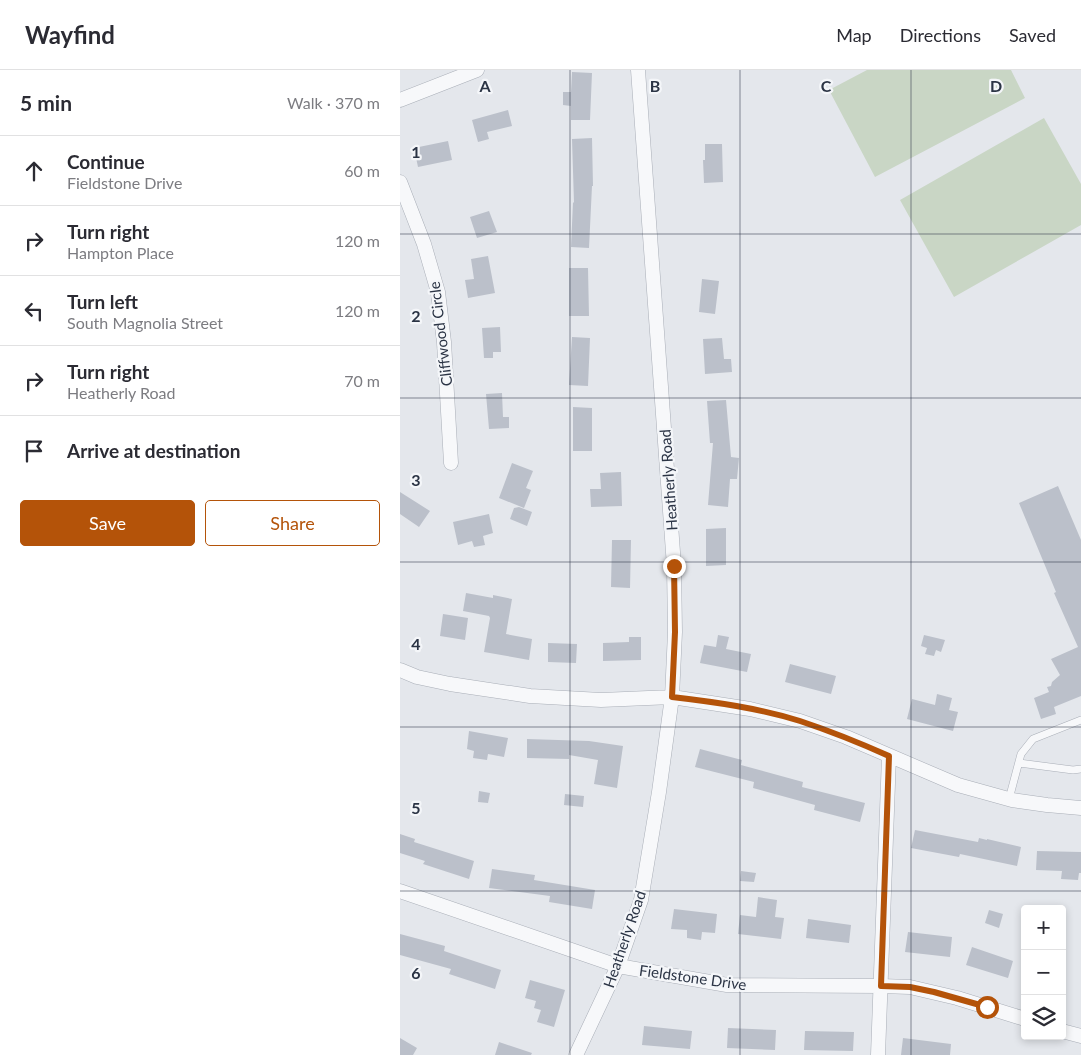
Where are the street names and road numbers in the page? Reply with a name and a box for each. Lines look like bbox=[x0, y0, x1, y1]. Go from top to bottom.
street label: Cliffwood Circle bbox=[425, 280, 455, 387]
street label: Heatherly Road bbox=[655, 429, 681, 531]
street label: Heatherly Road bbox=[599, 888, 649, 990]
street label: Fieldstone Drive bbox=[638, 961, 748, 993]

